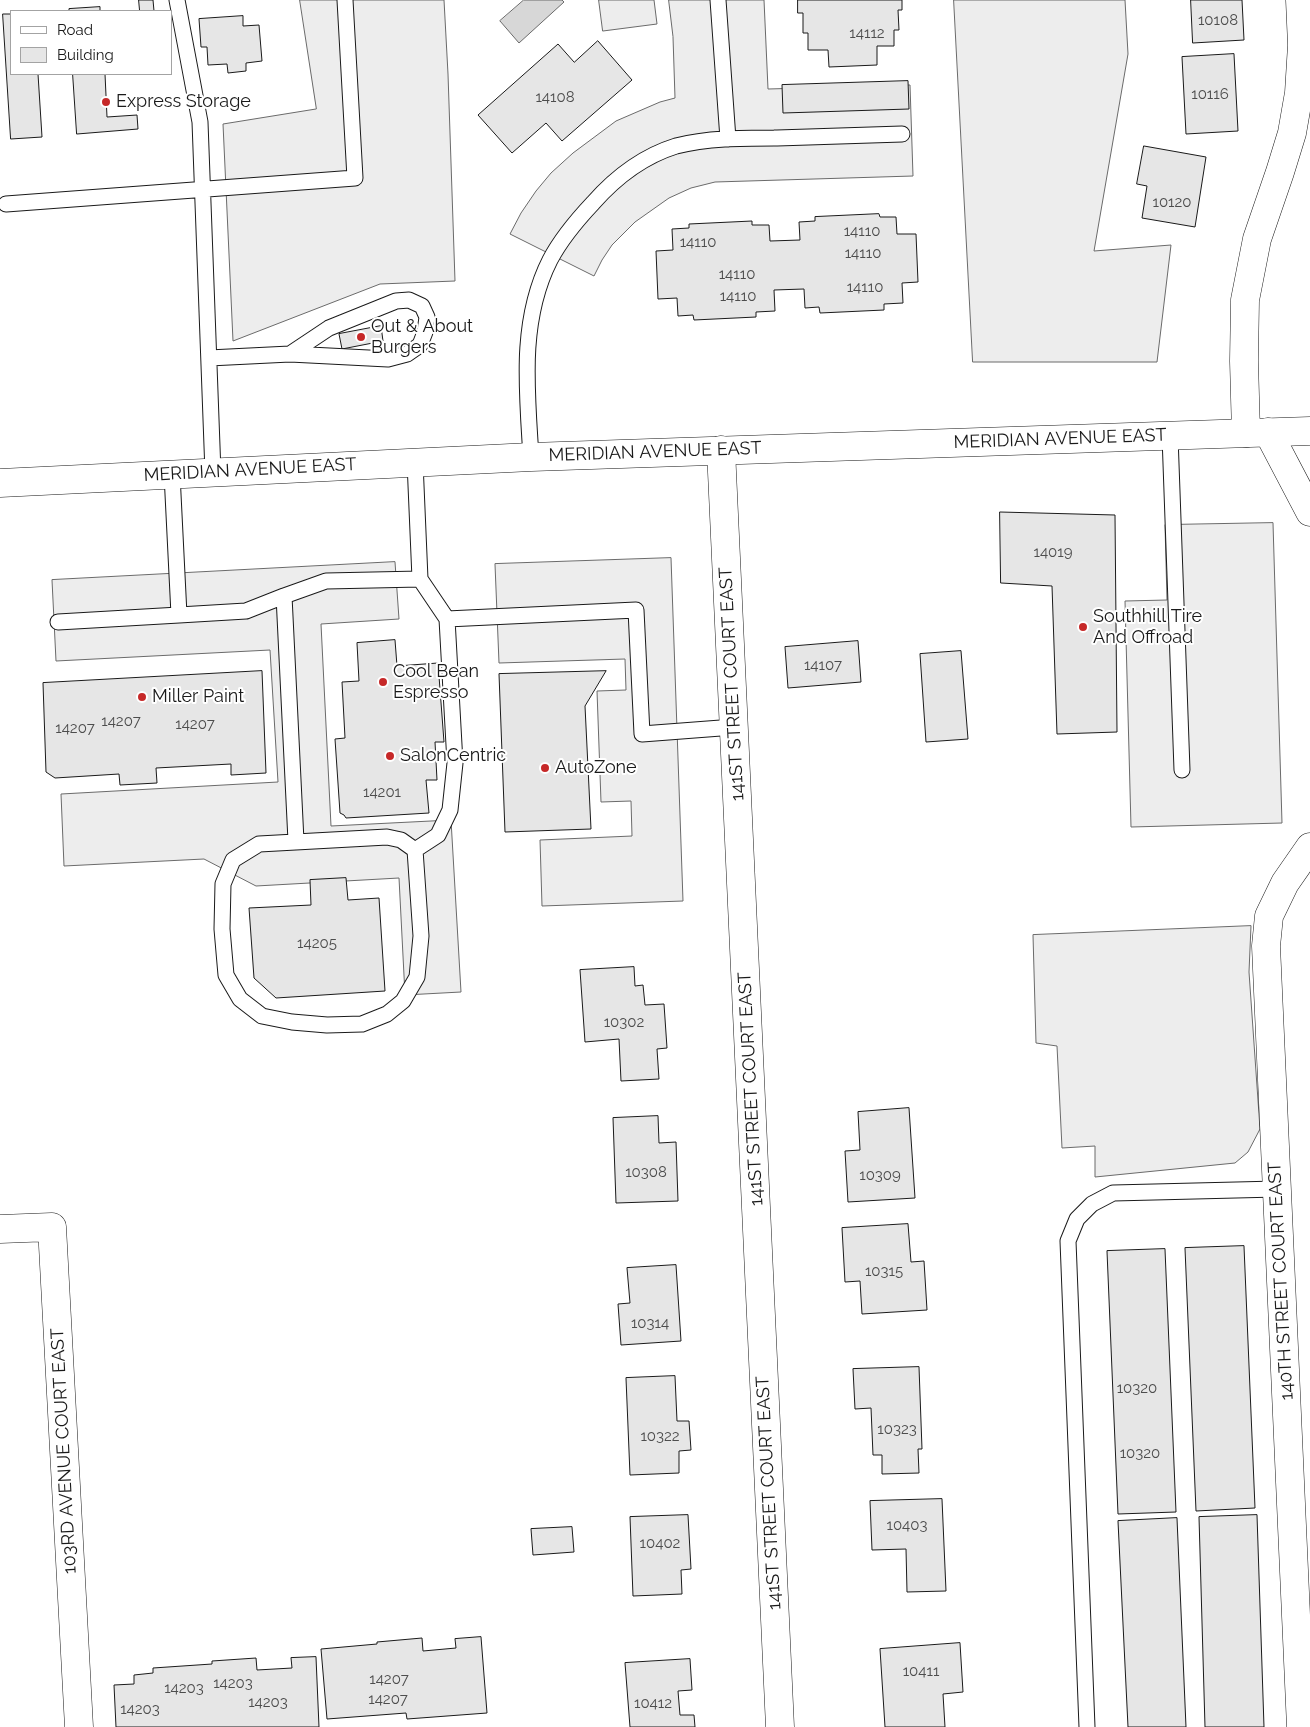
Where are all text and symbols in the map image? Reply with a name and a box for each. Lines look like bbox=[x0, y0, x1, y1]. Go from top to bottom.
legend bbox=[10, 10, 172, 75]
house number: 10108 bbox=[1198, 11, 1238, 29]
text: Road bbox=[57, 21, 93, 39]
house number: 14112 bbox=[849, 24, 885, 42]
text: Building bbox=[57, 46, 114, 64]
house number: 10116 bbox=[1191, 85, 1229, 103]
house number: 14108 bbox=[535, 88, 575, 106]
place label: Express Storage bbox=[116, 91, 251, 113]
marker: Express Storage bbox=[100, 96, 112, 108]
house number: 10120 bbox=[1152, 193, 1192, 211]
house number: 14110 bbox=[844, 222, 880, 240]
house number: 14110 bbox=[680, 233, 716, 251]
house number: 14110 bbox=[845, 244, 881, 262]
house number: 14110 bbox=[719, 265, 755, 283]
house number: 14110 bbox=[847, 278, 883, 296]
house number: 14110 bbox=[720, 287, 756, 305]
place label: Out & About Burgers bbox=[371, 316, 473, 358]
marker: Out & About Burgers bbox=[355, 331, 367, 343]
street label: MERIDIAN AVENUE EAST bbox=[953, 424, 1167, 454]
street label: MERIDIAN AVENUE EAST bbox=[548, 437, 762, 467]
street label: MERIDIAN AVENUE EAST bbox=[143, 454, 357, 486]
house number: 14019 bbox=[1034, 543, 1072, 561]
street label: 141ST STREET COURT EAST bbox=[715, 567, 749, 801]
place label: Southhill Tire And Offroad bbox=[1093, 606, 1202, 649]
marker: Southhill Tire And Offroad bbox=[1077, 621, 1089, 633]
house number: 14107 bbox=[804, 656, 842, 674]
place label: Cool Bean Espresso bbox=[393, 661, 479, 704]
marker: Cool Bean Espresso bbox=[377, 676, 389, 688]
place label: Miller Paint bbox=[152, 686, 244, 708]
marker: Miller Paint bbox=[136, 691, 148, 703]
house number: 14207 bbox=[101, 712, 141, 730]
house number: 14207 bbox=[175, 715, 215, 733]
house number: 14207 bbox=[55, 719, 95, 737]
place label: SalonCentric bbox=[400, 745, 506, 767]
marker: SalonCentric bbox=[384, 750, 396, 762]
place label: AutoZone bbox=[555, 757, 637, 779]
marker: AutoZone bbox=[539, 762, 551, 774]
house number: 14201 bbox=[363, 783, 401, 801]
house number: 14205 bbox=[297, 934, 337, 952]
street label: 141ST STREET COURT EAST bbox=[734, 972, 768, 1206]
house number: 10302 bbox=[604, 1013, 644, 1031]
street label: 140TH STREET COURT EAST bbox=[1264, 1161, 1298, 1401]
house number: 10308 bbox=[625, 1163, 667, 1181]
house number: 10309 bbox=[859, 1166, 901, 1184]
house number: 10315 bbox=[865, 1262, 903, 1280]
house number: 10314 bbox=[631, 1314, 669, 1332]
street label: 103RD AVENUE COURT EAST bbox=[47, 1328, 81, 1574]
street label: 141ST STREET COURT EAST bbox=[752, 1376, 786, 1610]
house number: 10320 bbox=[1117, 1379, 1157, 1397]
house number: 10323 bbox=[877, 1420, 917, 1438]
house number: 10322 bbox=[640, 1427, 680, 1445]
house number: 10320 bbox=[1120, 1444, 1160, 1462]
house number: 10403 bbox=[887, 1516, 927, 1534]
house number: 10402 bbox=[640, 1534, 680, 1552]
house number: 10411 bbox=[903, 1662, 939, 1680]
house number: 14207 bbox=[369, 1670, 409, 1688]
house number: 14203 bbox=[213, 1674, 253, 1692]
house number: 14203 bbox=[164, 1679, 204, 1697]
house number: 14207 bbox=[368, 1690, 408, 1708]
house number: 14203 bbox=[248, 1693, 288, 1711]
house number: 10412 bbox=[634, 1694, 672, 1712]
house number: 14203 bbox=[120, 1700, 160, 1718]

